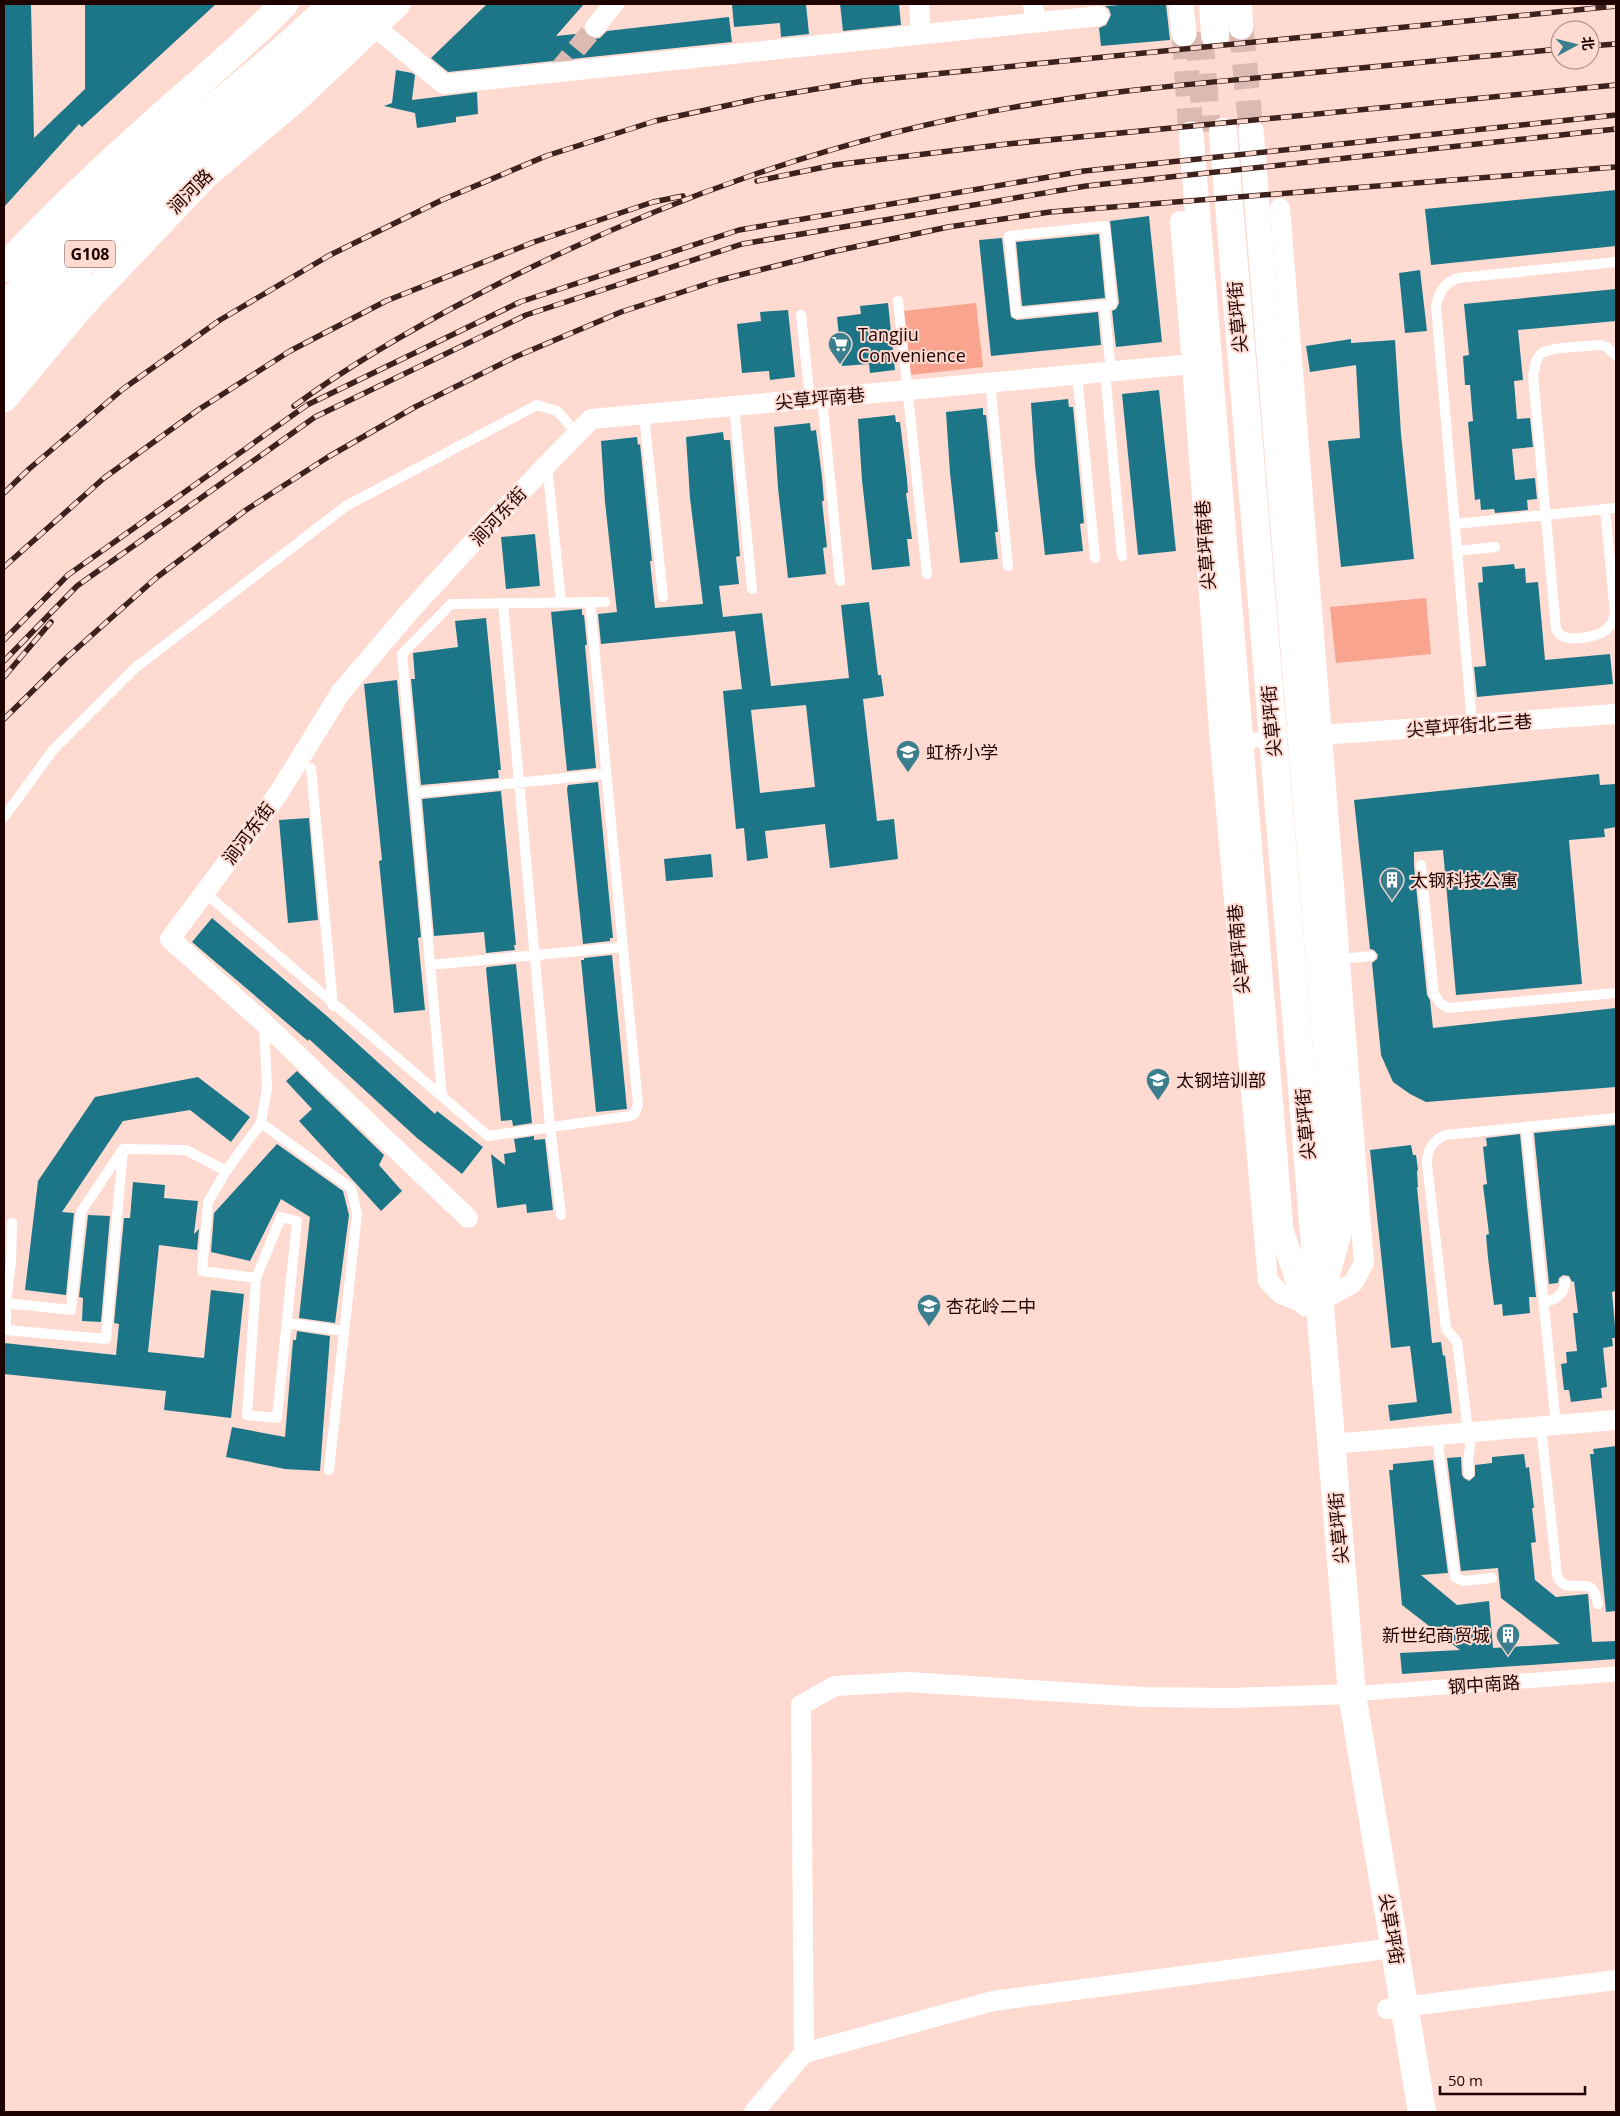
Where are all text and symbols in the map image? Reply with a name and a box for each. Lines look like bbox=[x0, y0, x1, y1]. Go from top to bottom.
north arrow bbox=[1550, 20, 1600, 70]
text: 北 bbox=[1578, 35, 1599, 51]
street label: 涧河路 bbox=[162, 163, 218, 219]
road number: G108 bbox=[65, 240, 115, 268]
street label: 尖草坪街 bbox=[1222, 280, 1252, 354]
place label: Tangjiu Convenience bbox=[858, 322, 966, 367]
supermarket icon: Tangjiu Convenience bbox=[827, 331, 853, 365]
street label: 尖草坪南巷 bbox=[774, 382, 866, 414]
street label: 涧河东街 bbox=[465, 481, 531, 551]
street label: 尖草坪南巷 bbox=[1190, 499, 1220, 591]
street label: 尖草坪街 bbox=[1256, 684, 1286, 758]
street label: 尖草坪街北三巷 bbox=[1405, 709, 1533, 741]
school or university icon: 虹桥小学 bbox=[895, 739, 921, 773]
place label: 虹桥小学 bbox=[926, 740, 998, 764]
street label: 涧河东街 bbox=[217, 797, 279, 869]
building icon: 太钢科技公寓 bbox=[1379, 867, 1405, 901]
place label: 太钢科技公寓 bbox=[1410, 868, 1518, 892]
street label: 尖草坪南巷 bbox=[1222, 903, 1254, 995]
school or university icon: 太钢培训部 bbox=[1145, 1067, 1171, 1101]
place label: 太钢培训部 bbox=[1176, 1068, 1266, 1092]
street label: 尖草坪街 bbox=[1290, 1087, 1320, 1161]
school or university icon: 杏花岭二中 bbox=[916, 1293, 942, 1327]
place label: 杏花岭二中 bbox=[946, 1294, 1036, 1318]
street label: 尖草坪街 bbox=[1323, 1491, 1353, 1565]
building icon: 新世纪商贸城 bbox=[1495, 1622, 1521, 1656]
place label: 新世纪商贸城 bbox=[1382, 1623, 1490, 1647]
street label: 钢中南路 bbox=[1447, 1670, 1521, 1698]
street label: 尖草坪街 bbox=[1375, 1892, 1409, 1966]
scale bar bbox=[1440, 2064, 1585, 2096]
text: 50 m bbox=[1448, 2070, 1483, 2090]

